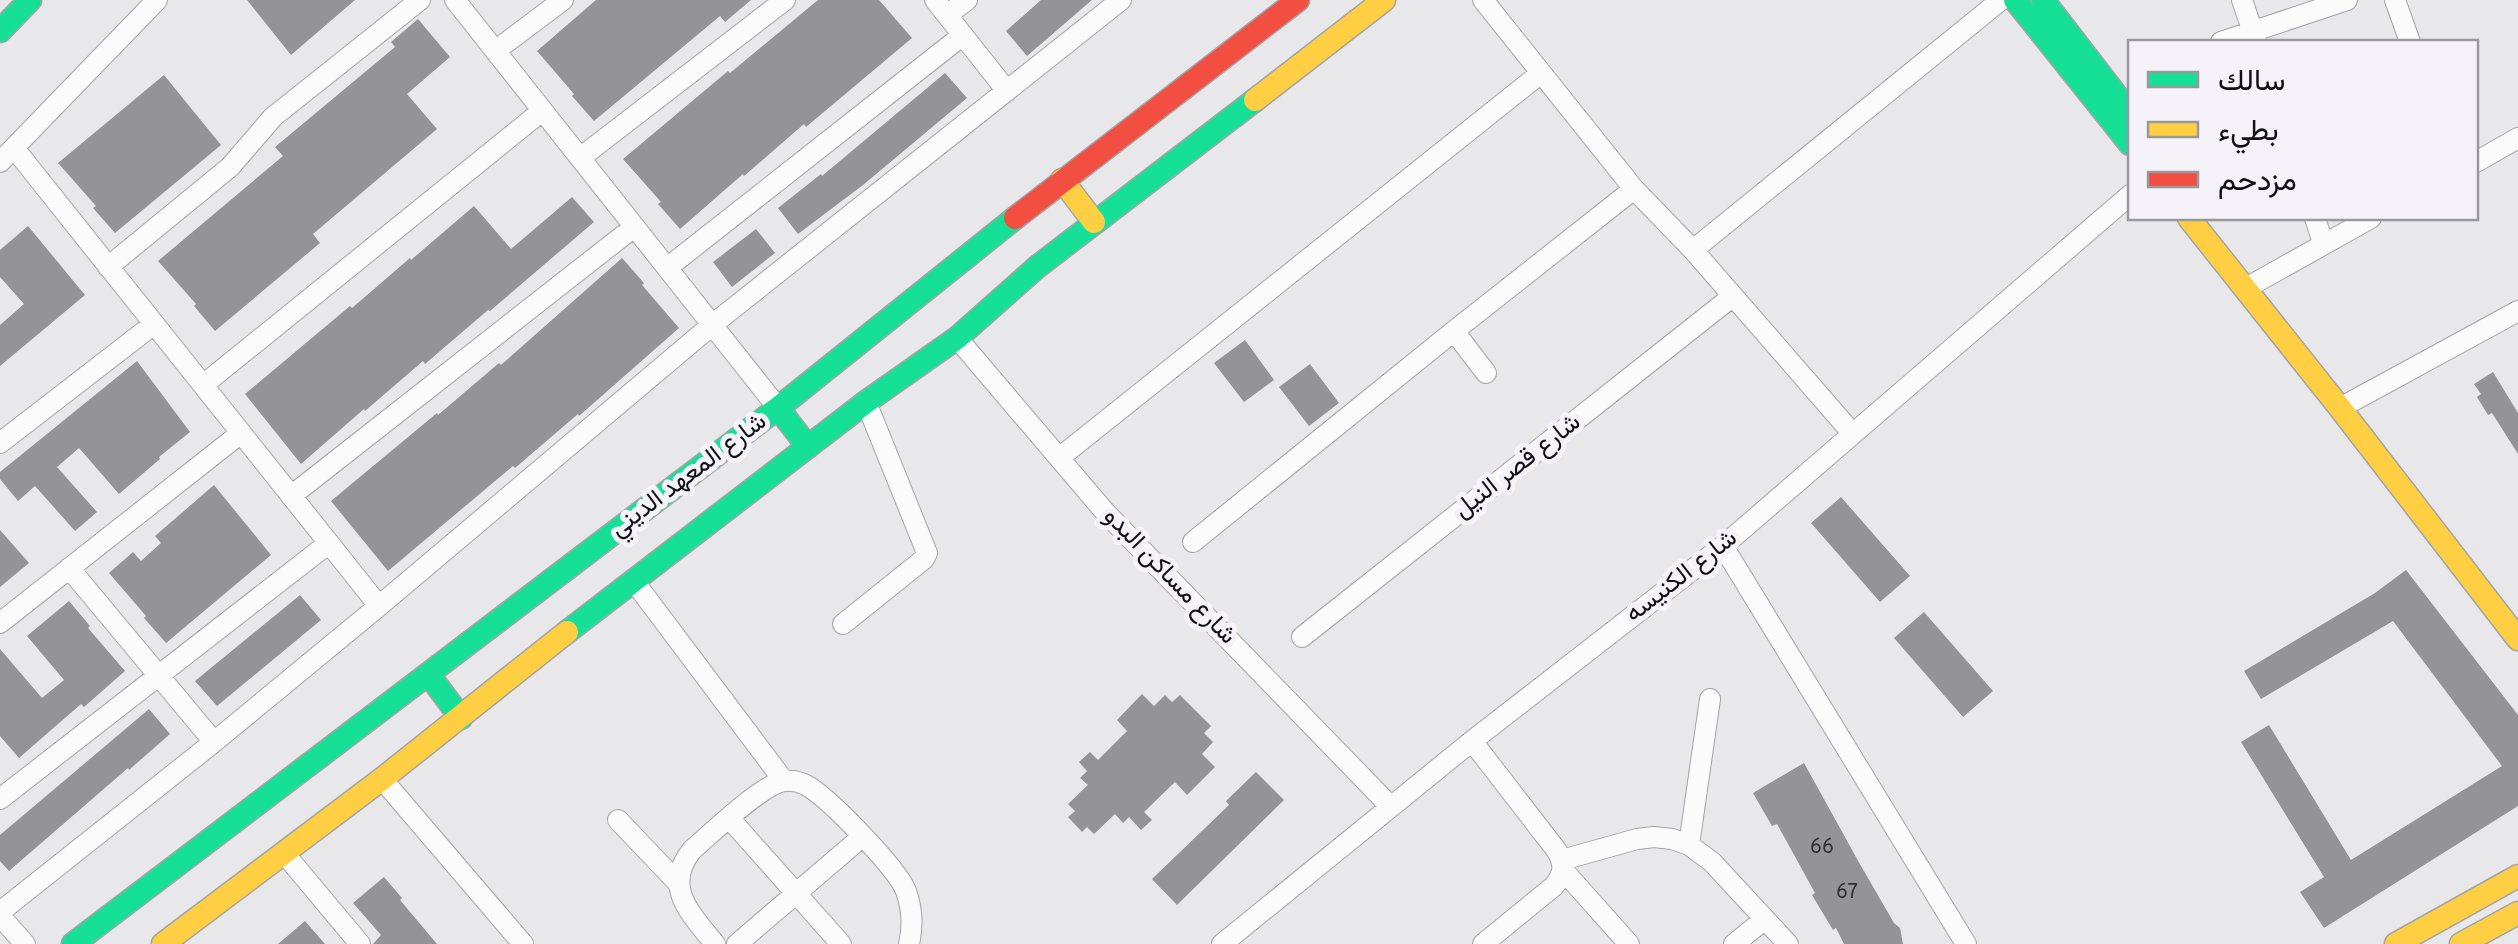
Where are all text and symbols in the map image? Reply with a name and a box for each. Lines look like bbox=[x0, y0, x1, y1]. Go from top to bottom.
legend bbox=[2128, 40, 2478, 220]
text: سالك bbox=[2218, 64, 2285, 101]
text: بطيء bbox=[2218, 114, 2279, 154]
text: مزدحم bbox=[2218, 164, 2297, 201]
street label: شارع المعهد الديني bbox=[604, 407, 775, 547]
street label: شارع قصر النيل bbox=[1448, 407, 1588, 527]
street label: شارع مساكن البدو bbox=[1096, 502, 1242, 652]
street label: شارع الكنيسه bbox=[1620, 523, 1744, 631]
house number: 66 bbox=[1810, 835, 1834, 861]
house number: 67 bbox=[1836, 880, 1858, 906]

